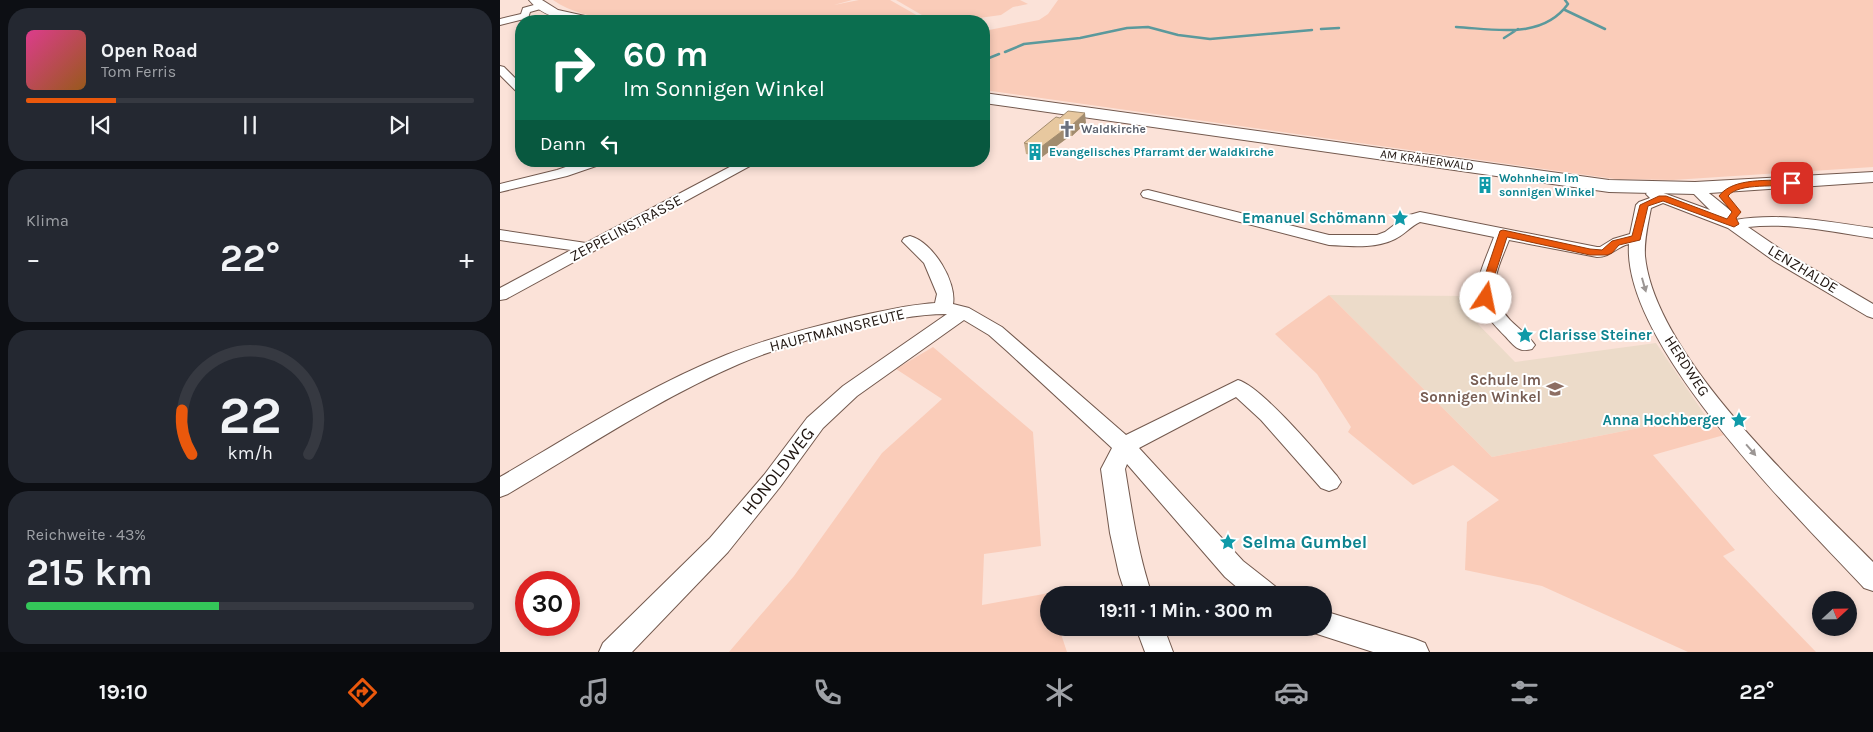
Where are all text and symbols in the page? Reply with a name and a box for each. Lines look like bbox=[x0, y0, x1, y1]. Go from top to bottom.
text: 60 m bbox=[623, 34, 708, 75]
icon: right bbox=[540, 35, 605, 100]
text: Open Road bbox=[101, 40, 198, 62]
text: Tom Ferris bbox=[101, 62, 176, 81]
text: Im Sonnigen Winkel bbox=[623, 76, 825, 102]
icon: previous bbox=[87, 111, 115, 139]
icon: pause bbox=[236, 111, 264, 139]
icon: next bbox=[385, 111, 413, 139]
church icon: Waldkirche bbox=[1057, 119, 1077, 139]
place label: Waldkirche bbox=[1081, 122, 1146, 136]
icon: left bbox=[596, 130, 624, 158]
text: Dann bbox=[540, 133, 586, 155]
building icon: Evangelisches Pfarramt der Waldkirche bbox=[1025, 142, 1045, 162]
place label: Evangelisches Pfarramt der Waldkirche bbox=[1049, 145, 1274, 159]
street label: AM KRÄHERWALD bbox=[1379, 147, 1475, 174]
pin bbox=[1771, 162, 1813, 204]
icon: arrive bbox=[1778, 169, 1806, 197]
place label: Wohnheim Im sonnigen Winkel bbox=[1499, 171, 1595, 199]
building icon: Wohnheim Im sonnigen Winkel bbox=[1475, 175, 1495, 195]
street label: ZEPPELINSTRASSE bbox=[567, 191, 685, 265]
place icon: Emanuel Schömann bbox=[1390, 208, 1410, 228]
place label: Emanuel Schömann bbox=[1242, 209, 1386, 227]
text: Klima bbox=[26, 211, 69, 230]
text: 22° bbox=[220, 236, 280, 281]
street label: LENZHALDE bbox=[1765, 241, 1841, 297]
text: − bbox=[26, 242, 41, 275]
text: + bbox=[459, 242, 474, 275]
position arrow bbox=[1459, 271, 1511, 323]
one-way arrow bbox=[1640, 278, 1648, 293]
street label: HAUPTMANNSREUTE bbox=[768, 305, 906, 355]
place icon: Clarisse Steiner bbox=[1515, 325, 1535, 345]
place label: Clarisse Steiner bbox=[1539, 326, 1652, 344]
street label: HERDWEG bbox=[1661, 332, 1713, 400]
place label: Schule Im Sonnigen Winkel bbox=[1420, 371, 1541, 406]
school or university icon: Schule Im Sonnigen Winkel bbox=[1545, 379, 1565, 399]
text: 22 bbox=[219, 385, 281, 446]
place icon: Anna Hochberger bbox=[1729, 410, 1749, 430]
place label: Anna Hochberger bbox=[1603, 411, 1725, 429]
street label: HONOLDWEG bbox=[737, 423, 819, 519]
text: km/h bbox=[227, 443, 273, 464]
one-way arrow bbox=[1745, 443, 1756, 456]
text: Reichweite · 43% bbox=[26, 525, 146, 544]
place label: Selma Gumbel bbox=[1242, 531, 1367, 553]
place icon: Selma Gumbel bbox=[1218, 532, 1238, 552]
text: 215 km bbox=[26, 550, 153, 595]
speed limit sign: 30 bbox=[515, 571, 580, 636]
north arrow bbox=[1812, 591, 1858, 636]
map controls bbox=[1812, 591, 1857, 636]
text: 19:11 · 1 Min. · 300 m bbox=[1099, 600, 1273, 622]
icon: directions bbox=[345, 675, 380, 710]
icon: music bbox=[577, 675, 612, 710]
icon: phone bbox=[810, 675, 845, 710]
icon: climate bbox=[1042, 675, 1077, 710]
icon: car bbox=[1274, 675, 1309, 710]
icon: filters bbox=[1507, 675, 1542, 710]
text: 19:10 bbox=[99, 679, 148, 705]
text: 22° bbox=[1739, 679, 1774, 705]

